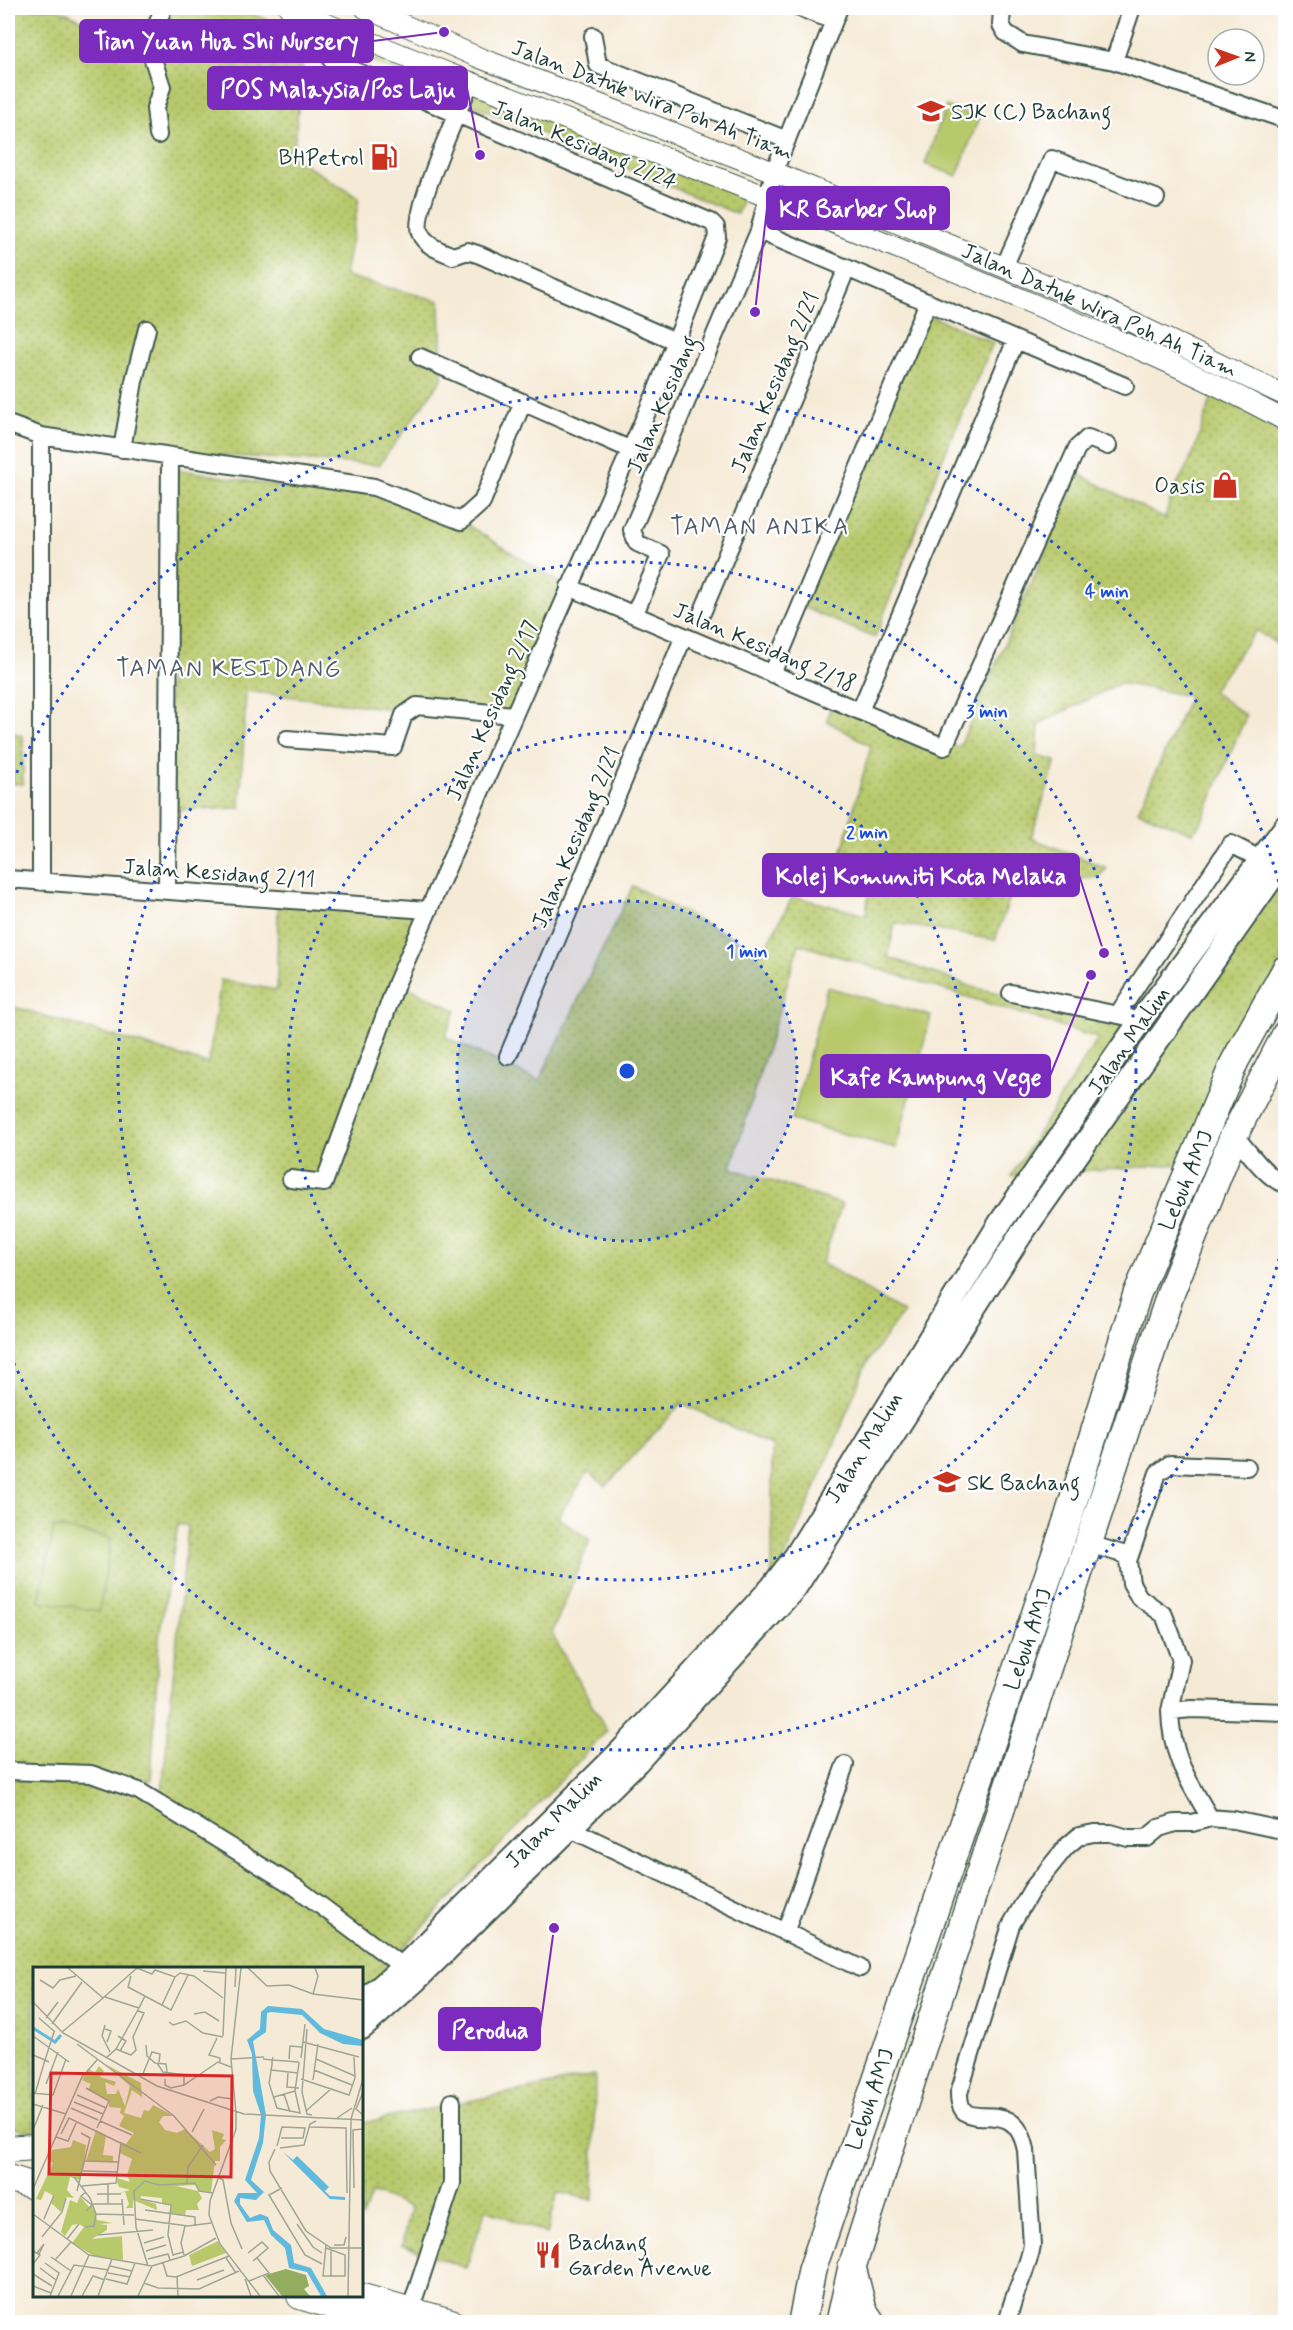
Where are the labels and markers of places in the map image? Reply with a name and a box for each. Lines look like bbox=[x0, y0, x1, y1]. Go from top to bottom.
callout: Tian Yuan Hua Shi Nursery bbox=[80, 20, 373, 62]
callout: POS Malaysia/Pos Laju bbox=[208, 67, 467, 109]
school or university icon: SJK (C) Bachang bbox=[916, 96, 946, 126]
place label: SJK (C) Bachang bbox=[951, 99, 1111, 130]
fuel station icon: BHPetrol bbox=[369, 142, 399, 172]
place label: BHPetrol bbox=[279, 145, 364, 173]
callout: KR Barber Shop bbox=[767, 187, 949, 229]
shop icon: Oasis bbox=[1210, 470, 1240, 500]
place label: Oasis bbox=[1154, 473, 1205, 501]
callout: Kolej Komuniti Kota Melaka bbox=[763, 854, 1079, 896]
callout: Kafe Kampung Vege bbox=[821, 1055, 1050, 1097]
centre of rings bbox=[617, 1061, 637, 1081]
school or university icon: SK Bachang bbox=[932, 1467, 962, 1497]
place label: SK Bachang bbox=[967, 1470, 1080, 1501]
callout: Perodua bbox=[439, 2008, 540, 2050]
place label: Bachang Garden Avenue bbox=[568, 2230, 712, 2283]
restaurant icon: Bachang Garden Avenue bbox=[533, 2240, 563, 2270]

